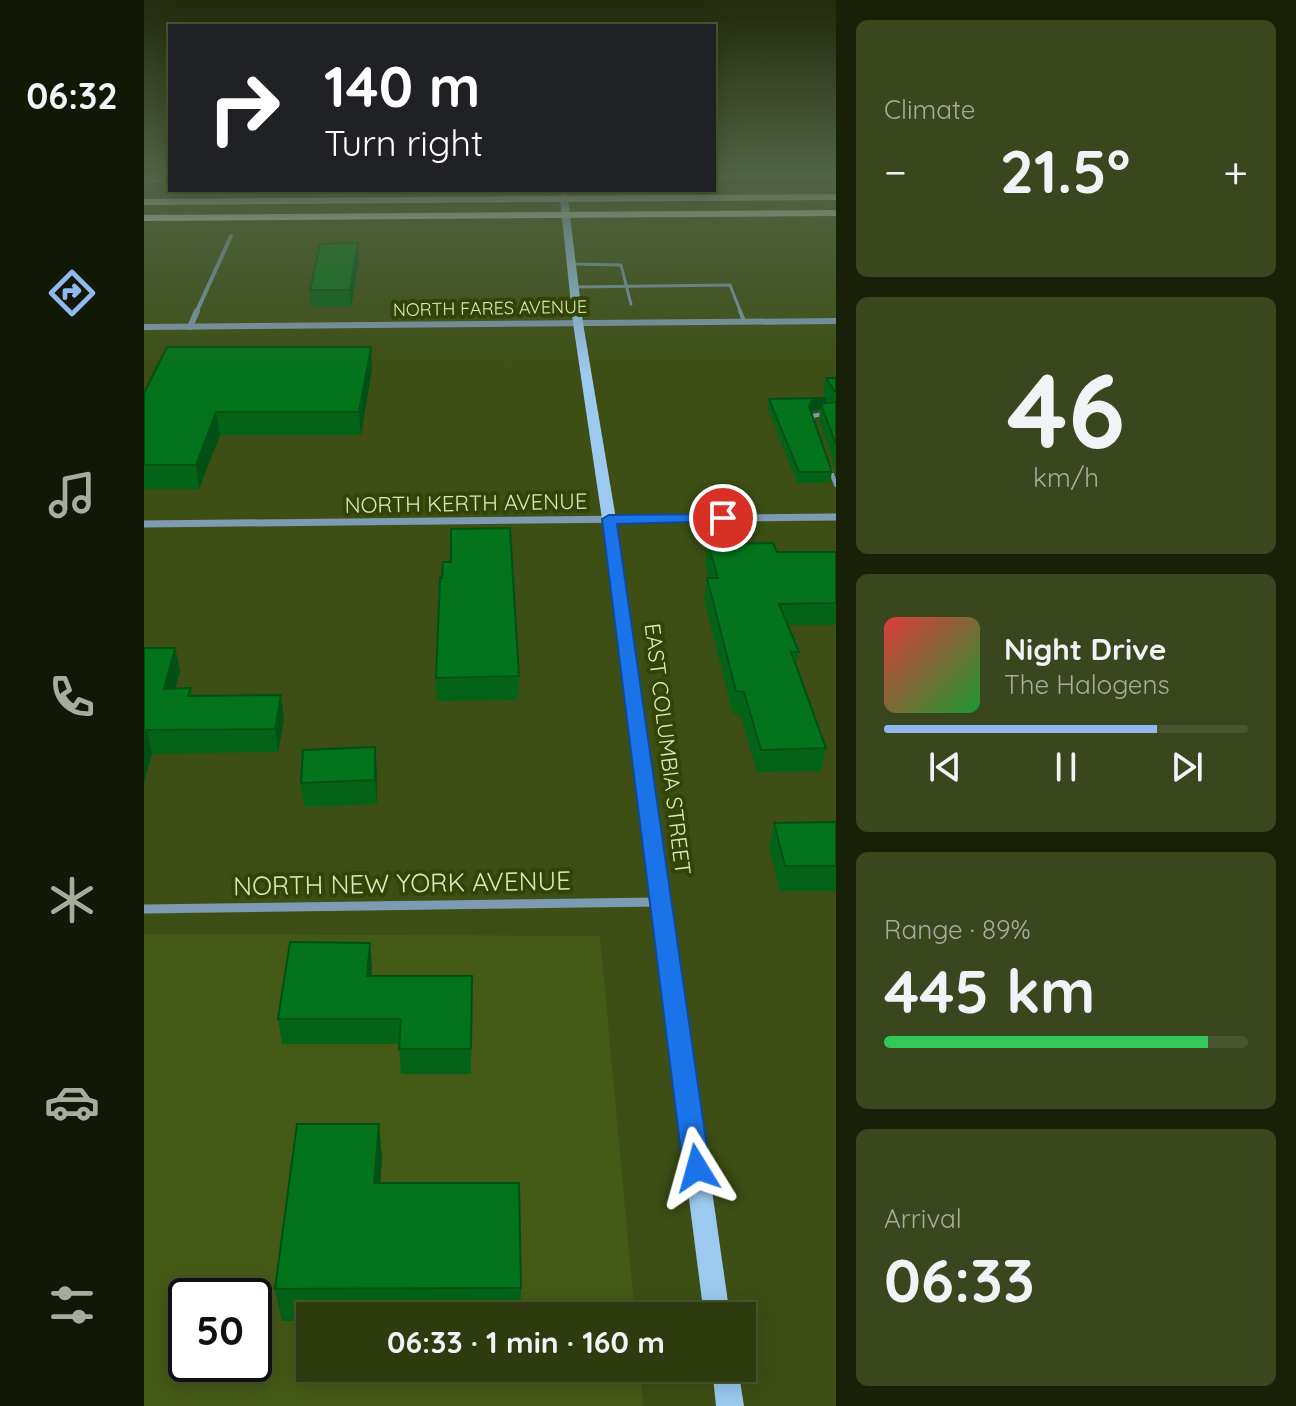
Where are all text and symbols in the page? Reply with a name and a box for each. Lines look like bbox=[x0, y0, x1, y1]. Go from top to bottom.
text: 140 m bbox=[324, 51, 480, 121]
icon: right bbox=[192, 56, 296, 160]
text: 06:32 bbox=[26, 73, 118, 118]
text: Climate bbox=[884, 93, 975, 126]
text: Turn right bbox=[324, 120, 483, 165]
text: 21.5° bbox=[1000, 133, 1130, 208]
text: − bbox=[884, 144, 907, 199]
text: + bbox=[1223, 144, 1248, 199]
icon: directions bbox=[44, 265, 100, 321]
street label: NORTH FARES AVENUE bbox=[393, 295, 587, 321]
text: 46 bbox=[1007, 344, 1125, 474]
text: km/h bbox=[1033, 461, 1099, 494]
icon: music bbox=[44, 467, 100, 523]
pin bbox=[689, 484, 757, 552]
street label: NORTH KERTH AVENUE bbox=[344, 487, 588, 519]
icon: arrive bbox=[701, 496, 745, 540]
street label: EAST COLUMBIA STREET bbox=[639, 621, 697, 877]
text: Night Drive bbox=[1004, 630, 1166, 668]
text: The Halogens bbox=[1004, 668, 1170, 701]
icon: phone bbox=[44, 669, 100, 725]
icon: previous bbox=[923, 745, 967, 789]
icon: pause bbox=[1044, 745, 1088, 789]
icon: next bbox=[1165, 745, 1209, 789]
street label: NORTH NEW YORK AVENUE bbox=[233, 864, 571, 902]
icon: climate bbox=[44, 872, 100, 928]
text: Range · 89% bbox=[884, 913, 1031, 946]
text: 445 km bbox=[884, 953, 1095, 1028]
icon: car bbox=[44, 1074, 100, 1130]
position arrow bbox=[655, 1126, 739, 1210]
text: Arrival bbox=[884, 1202, 962, 1235]
text: 06:33 bbox=[884, 1242, 1035, 1317]
icon: filters bbox=[44, 1277, 100, 1333]
speed limit sign: 50 bbox=[168, 1278, 272, 1382]
text: 06:33 · 1 min · 160 m bbox=[387, 1323, 665, 1361]

